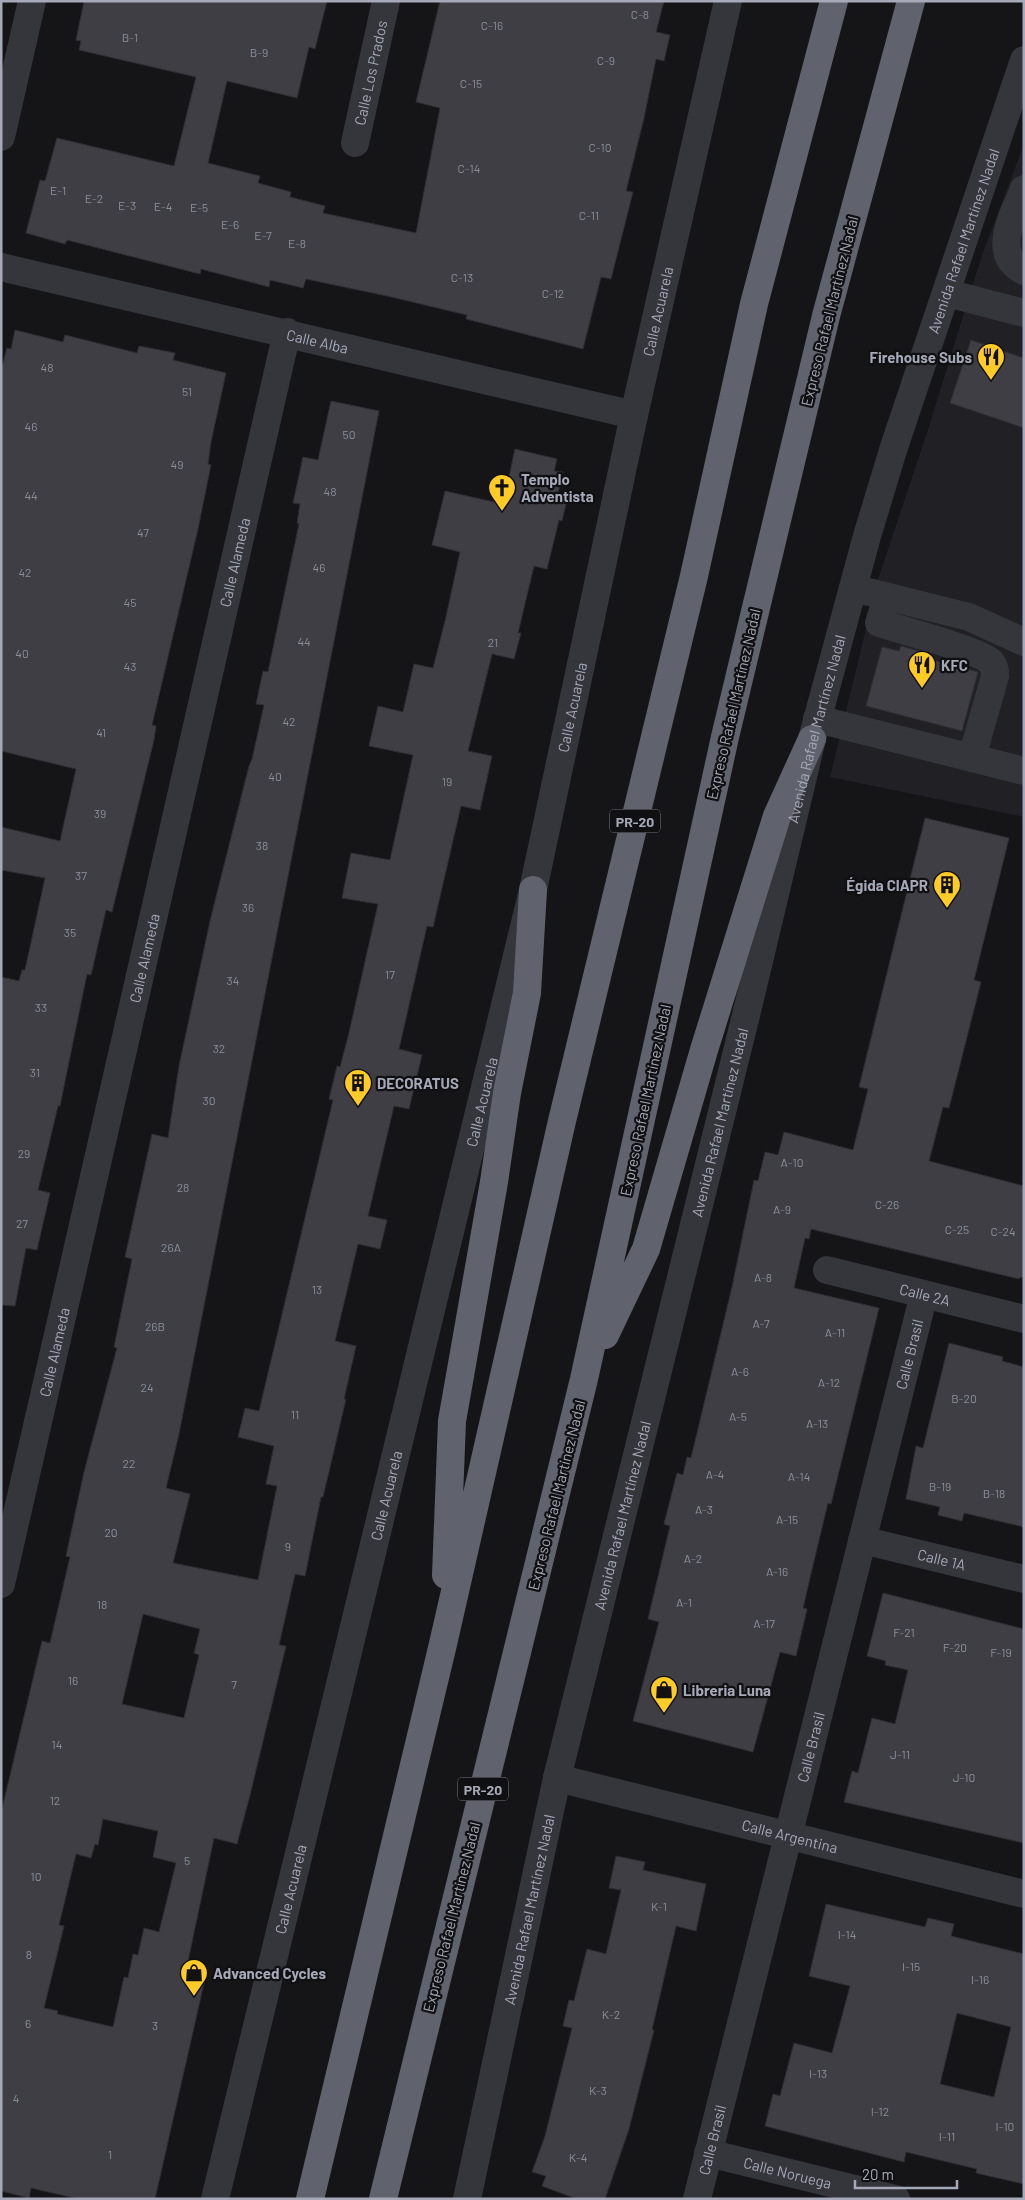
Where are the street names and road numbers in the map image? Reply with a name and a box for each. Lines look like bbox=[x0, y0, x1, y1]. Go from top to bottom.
street label: Calle Los Prados bbox=[350, 18, 391, 127]
street label: Avenida Rafael Martínez Nadal bbox=[924, 146, 1003, 336]
street label: Expreso Rafael Martínez Nadal bbox=[797, 214, 861, 408]
street label: Calle Acuarela bbox=[639, 265, 676, 358]
street label: Calle Alba bbox=[285, 325, 350, 357]
street label: Calle Alameda bbox=[215, 516, 253, 609]
street label: Expreso Rafael Martínez Nadal bbox=[702, 607, 764, 801]
street label: Avenida Rafael Martínez Nadal bbox=[783, 633, 849, 825]
street label: Calle Acuarela bbox=[554, 661, 590, 754]
road number: PR-20 bbox=[610, 809, 660, 832]
street label: Calle Alameda bbox=[125, 912, 163, 1004]
street label: Expreso Rafael Martínez Nadal bbox=[616, 1002, 674, 1198]
street label: Avenida Rafael Martínez Nadal bbox=[687, 1026, 751, 1219]
street label: Calle Acuarela bbox=[462, 1055, 501, 1149]
street label: Calle 2A bbox=[898, 1279, 952, 1309]
street label: Calle Alameda bbox=[35, 1306, 73, 1398]
street label: Calle Brasil bbox=[891, 1317, 926, 1391]
street label: Expreso Rafael Martínez Nadal bbox=[524, 1398, 588, 1592]
street label: Avenida Rafael Martínez Nadal bbox=[590, 1419, 654, 1612]
street label: Calle Acuarela bbox=[366, 1449, 405, 1542]
street label: Calle 1A bbox=[916, 1545, 968, 1574]
street label: Calle Brasil bbox=[793, 1710, 828, 1784]
road number: PR-20 bbox=[458, 1778, 508, 1800]
street label: Avenida Rafael Martínez Nadal bbox=[500, 1813, 558, 2006]
street label: Calle Argentina bbox=[740, 1815, 840, 1856]
street label: Expreso Rafael Martínez Nadal bbox=[419, 1820, 483, 2014]
street label: Calle Acuarela bbox=[271, 1842, 310, 1936]
street label: Calle Brasil bbox=[694, 2103, 729, 2177]
street label: Calle Noruega bbox=[742, 2153, 834, 2192]

